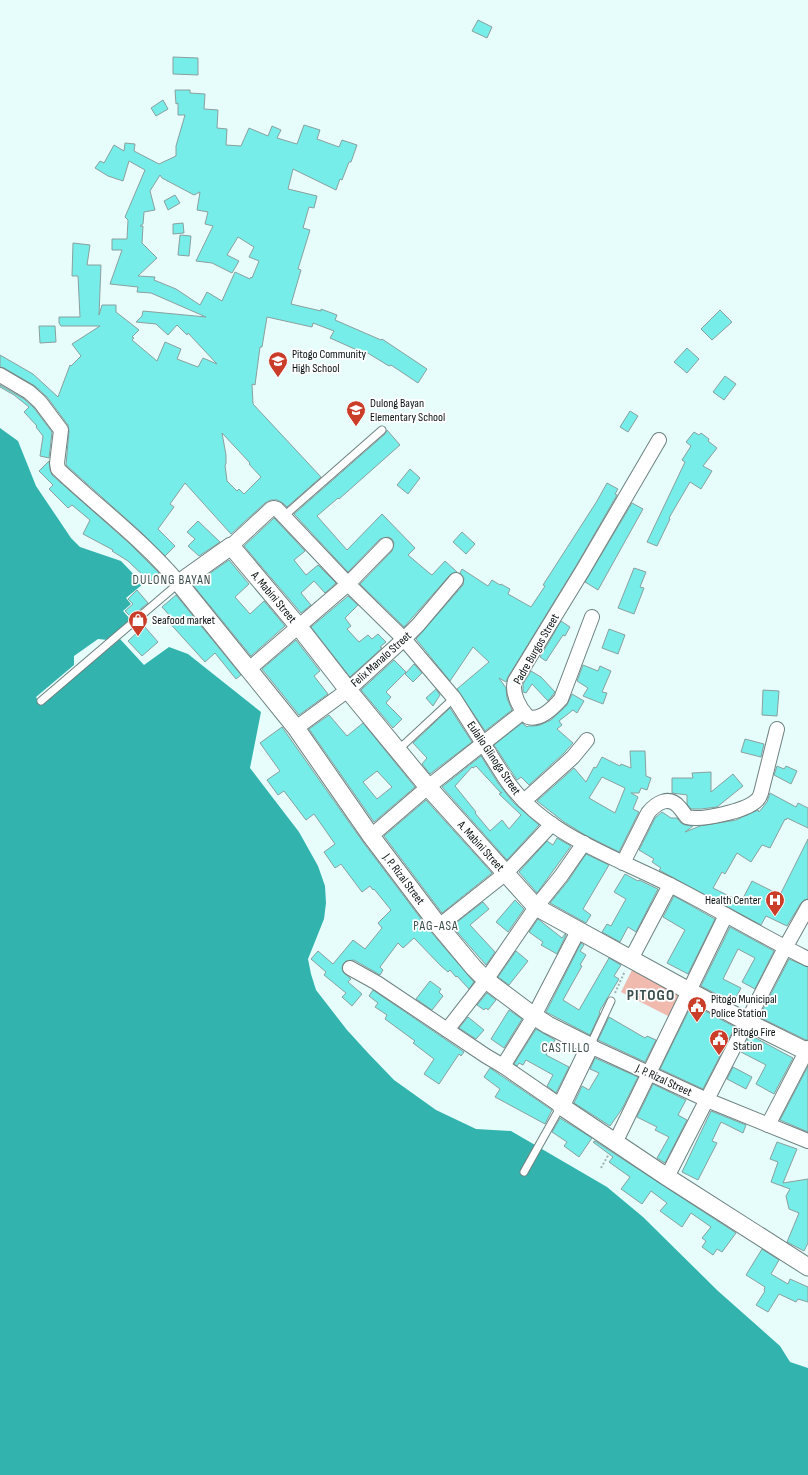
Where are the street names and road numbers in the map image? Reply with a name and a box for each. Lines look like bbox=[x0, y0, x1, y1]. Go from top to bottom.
street label: A. Mabini Street bbox=[247, 568, 300, 627]
street label: Padre Burgos Street bbox=[510, 611, 563, 687]
street label: Felix Manalo Street bbox=[348, 628, 415, 690]
street label: Eulalio Glinoga Street bbox=[463, 719, 524, 798]
street label: A. Mabini Street bbox=[453, 817, 507, 875]
street label: J. P. Rizal Street bbox=[379, 850, 428, 908]
street label: J. P. Rizal Street bbox=[632, 1061, 695, 1100]

